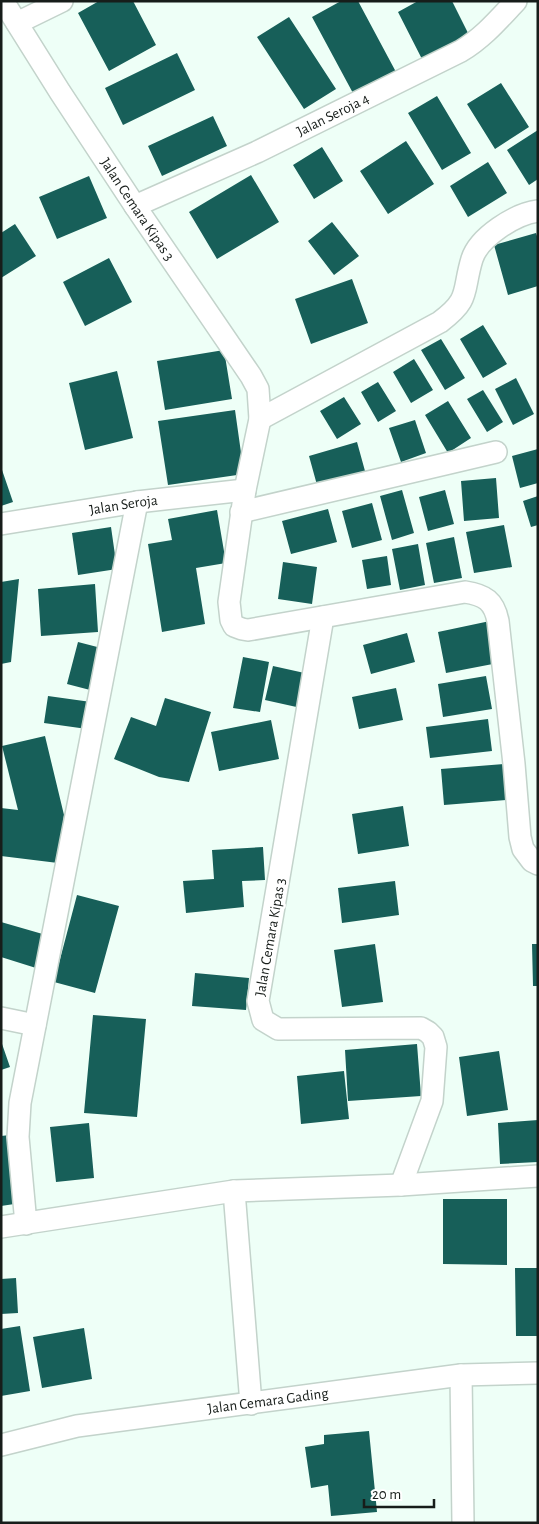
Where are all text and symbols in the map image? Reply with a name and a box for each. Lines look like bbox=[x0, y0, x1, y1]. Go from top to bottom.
street label: Jalan Seroja 4 bbox=[294, 91, 372, 139]
street label: Jalan Cemara Kipas 3 bbox=[98, 155, 177, 264]
street label: Jalan Seroja bbox=[88, 493, 158, 518]
street label: Jalan Cemara Kipas 3 bbox=[253, 877, 288, 997]
street label: Jalan Cemara Gading bbox=[207, 1386, 330, 1417]
scale bar bbox=[364, 1476, 434, 1508]
text: 20 m bbox=[372, 1487, 401, 1502]

